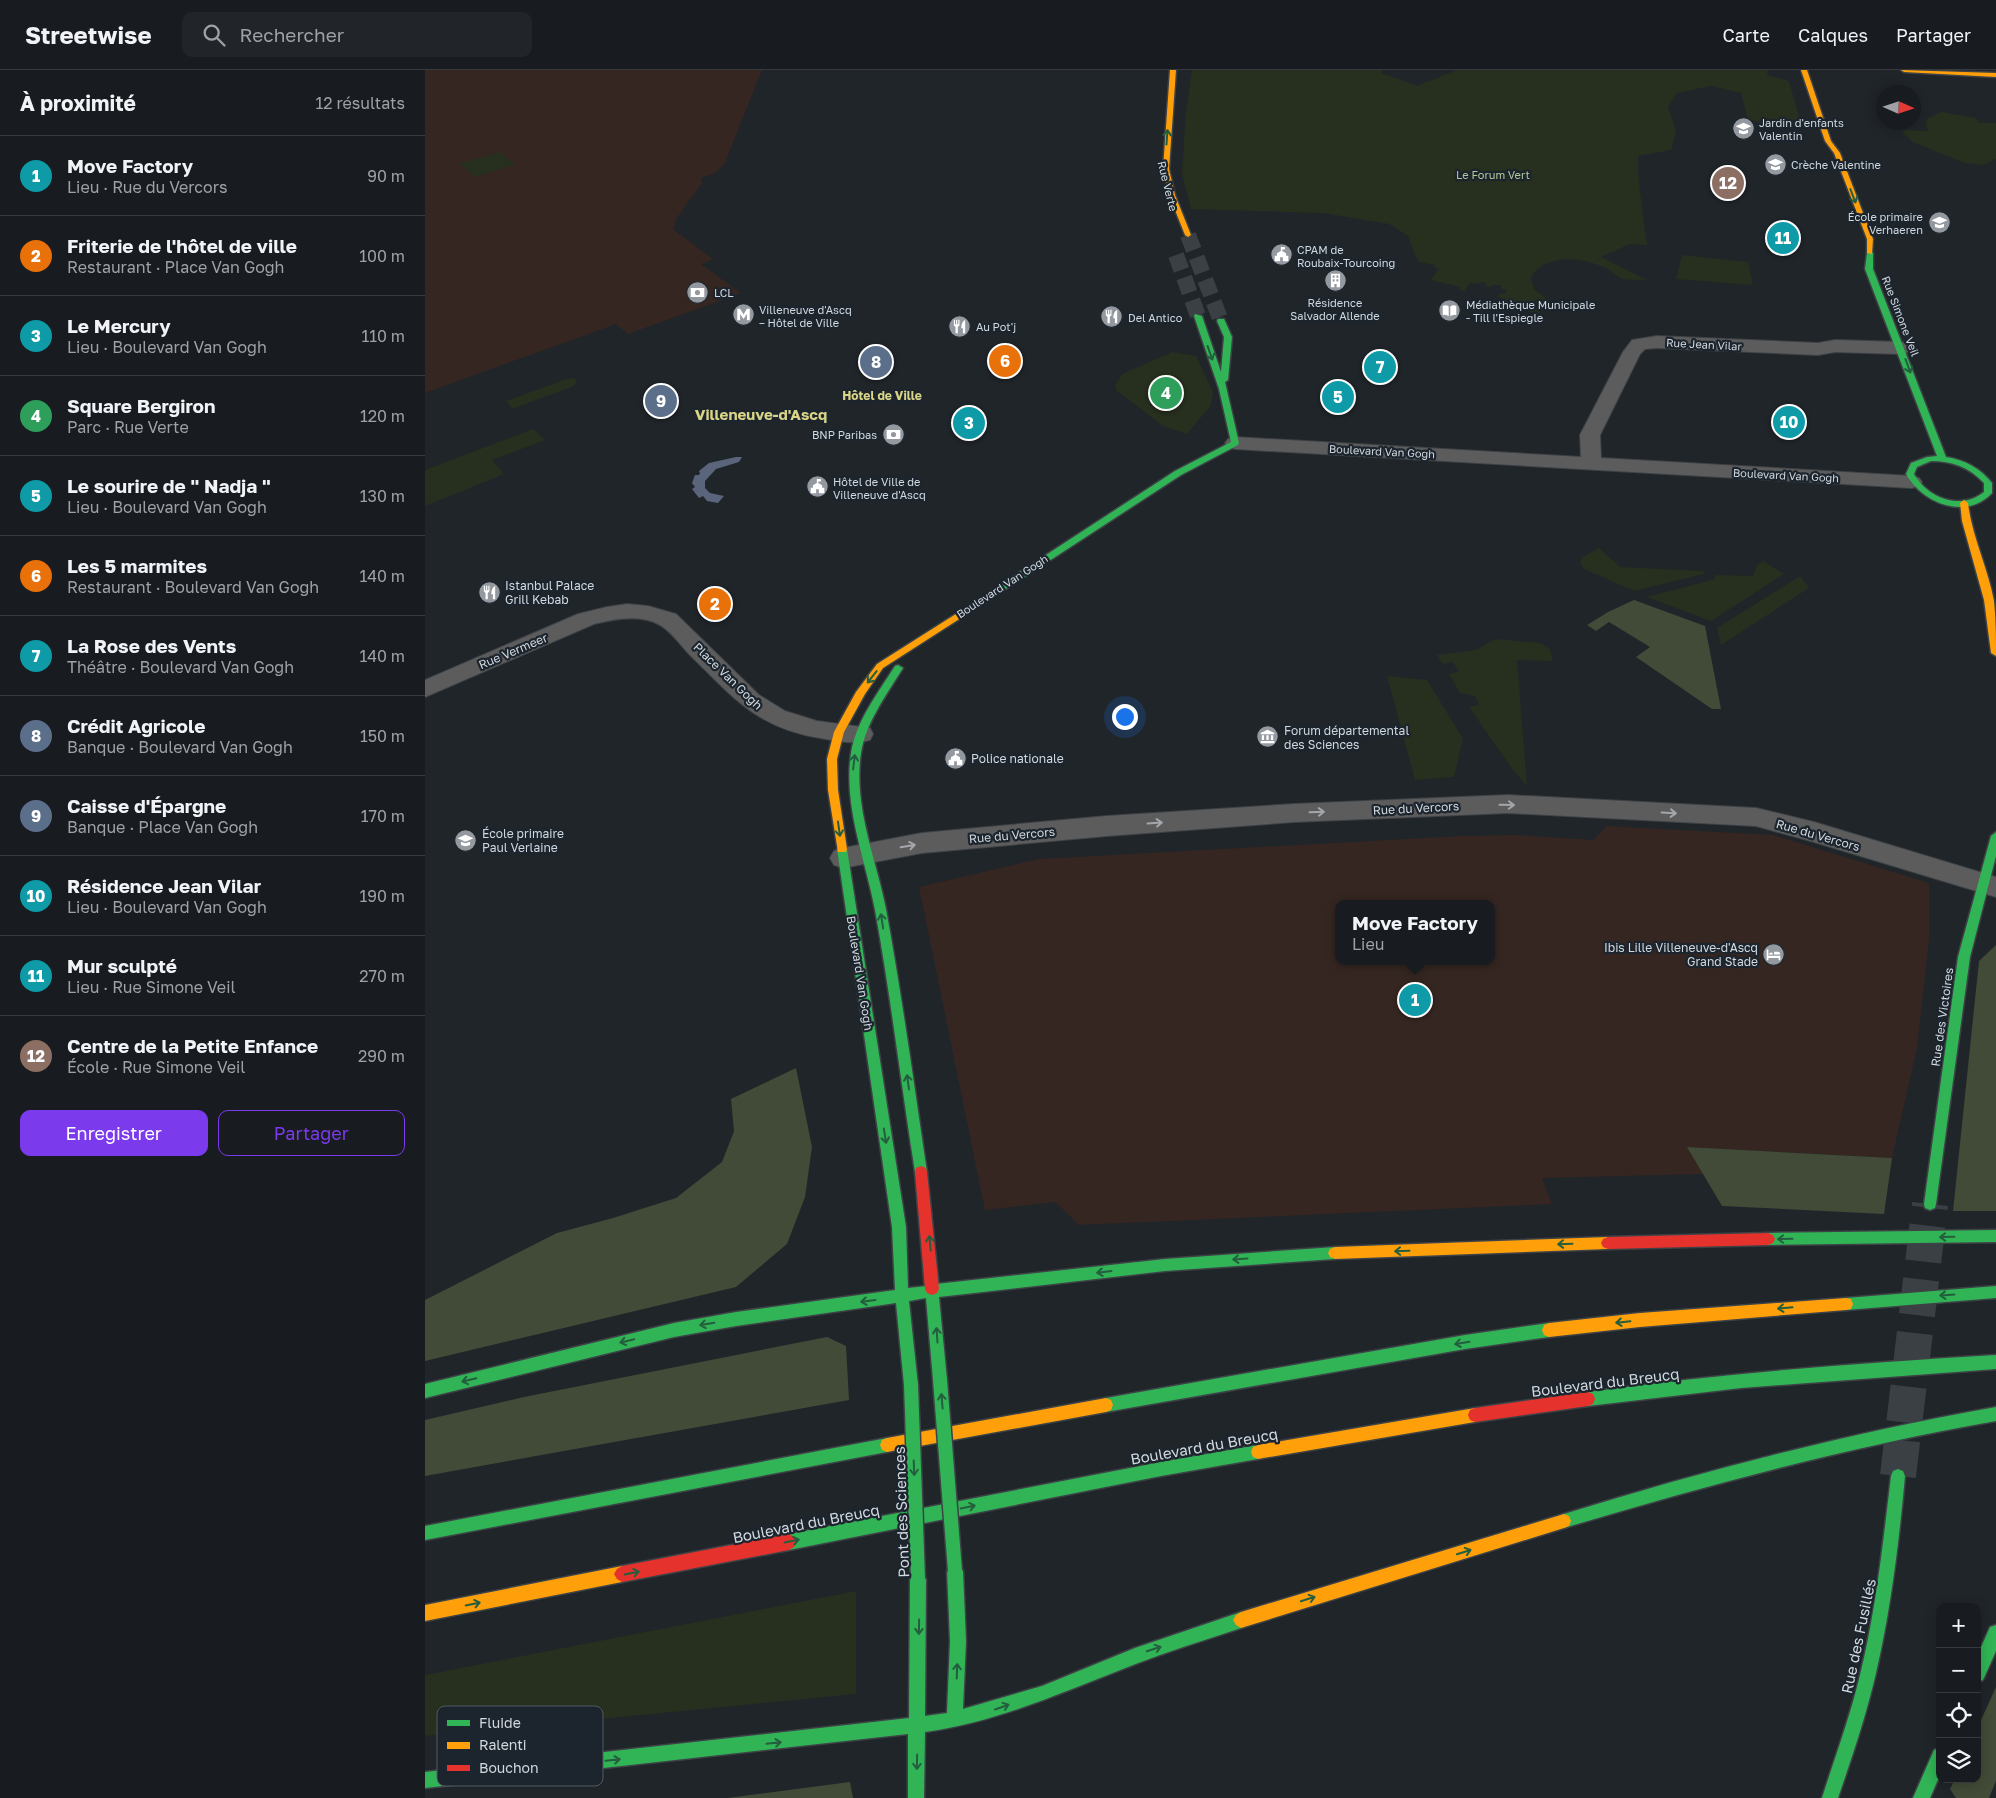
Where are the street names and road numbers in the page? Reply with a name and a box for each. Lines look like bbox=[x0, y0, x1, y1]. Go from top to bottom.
street label: Rue Verte bbox=[1155, 159, 1181, 213]
street label: Rue Simone Veil bbox=[1880, 274, 1922, 358]
street label: Rue Jean Vilar bbox=[1666, 336, 1743, 353]
street label: Boulevard Van Gogh bbox=[1329, 442, 1435, 460]
street label: Boulevard Van Gogh bbox=[1733, 466, 1839, 484]
street label: Boulevard Van Gogh bbox=[954, 552, 1050, 620]
street label: Rue Vermeer bbox=[476, 630, 550, 672]
street label: Place Van Gogh bbox=[690, 639, 766, 713]
street label: Rue du Vercors bbox=[1372, 798, 1460, 818]
street label: Rue du Vercors bbox=[1774, 816, 1862, 854]
street label: Rue du Vercors bbox=[968, 824, 1056, 846]
street label: Boulevard Van Gogh bbox=[844, 915, 876, 1031]
street label: Rue des Victoires bbox=[1928, 967, 1956, 1067]
street label: Boulevard du Breucq bbox=[1530, 1364, 1680, 1400]
street label: Boulevard du Breucq bbox=[1129, 1424, 1279, 1468]
street label: Pont des Sciences bbox=[890, 1446, 912, 1578]
street label: Boulevard du Breucq bbox=[731, 1500, 881, 1546]
street label: Rue des Fusillés bbox=[1837, 1577, 1879, 1695]

